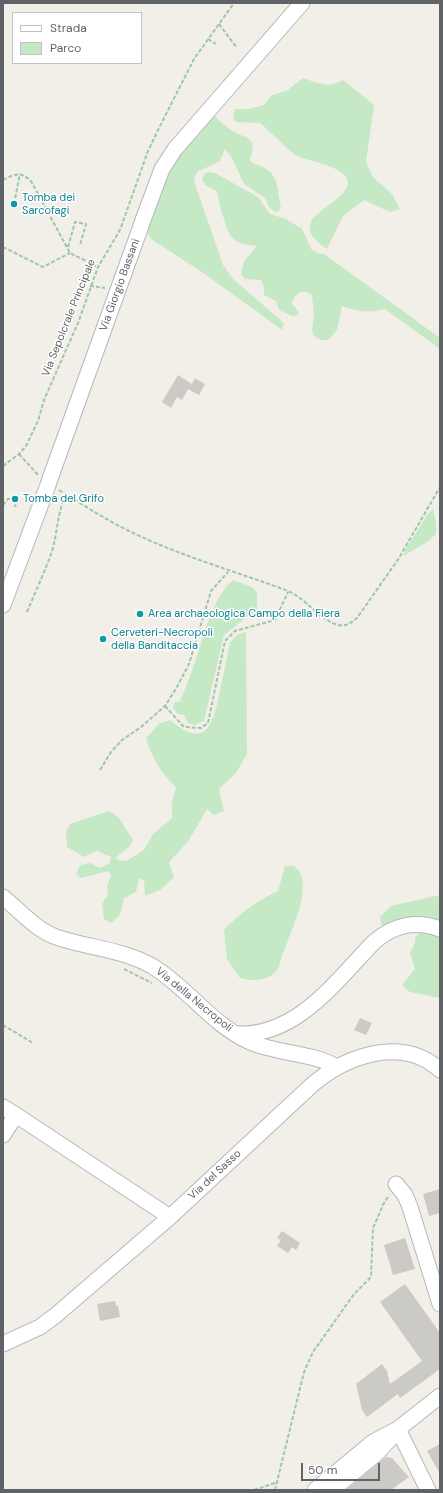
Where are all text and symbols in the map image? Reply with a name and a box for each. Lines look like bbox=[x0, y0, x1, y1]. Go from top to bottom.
legend bbox=[12, 12, 142, 64]
text: Strada bbox=[50, 20, 87, 36]
text: Parco bbox=[50, 40, 81, 56]
place label: Tomba dei Sarcofagi bbox=[22, 191, 75, 217]
marker: Tomba dei Sarcofagi bbox=[9, 199, 19, 209]
street label: Via Giorgio Bassani bbox=[97, 237, 143, 333]
street label: Via Sepolcrale Principale bbox=[39, 257, 99, 379]
place label: Tomba del Grifo bbox=[23, 492, 104, 506]
marker: Tomba del Grifo bbox=[10, 494, 20, 504]
place label: Area archaeologica Campo della Fiera bbox=[148, 607, 340, 621]
marker: Area archaeologica Campo della Fiera bbox=[135, 609, 145, 619]
place label: Cerveteri-Necropoli della Banditaccia bbox=[111, 626, 213, 652]
marker: Cerveteri-Necropoli della Banditaccia bbox=[98, 634, 108, 644]
street label: Via della Necropoli bbox=[153, 965, 235, 1035]
street label: Via del Sasso bbox=[186, 1147, 244, 1203]
scale bar bbox=[303, 1455, 382, 1481]
text: 50 m bbox=[308, 1462, 337, 1478]

